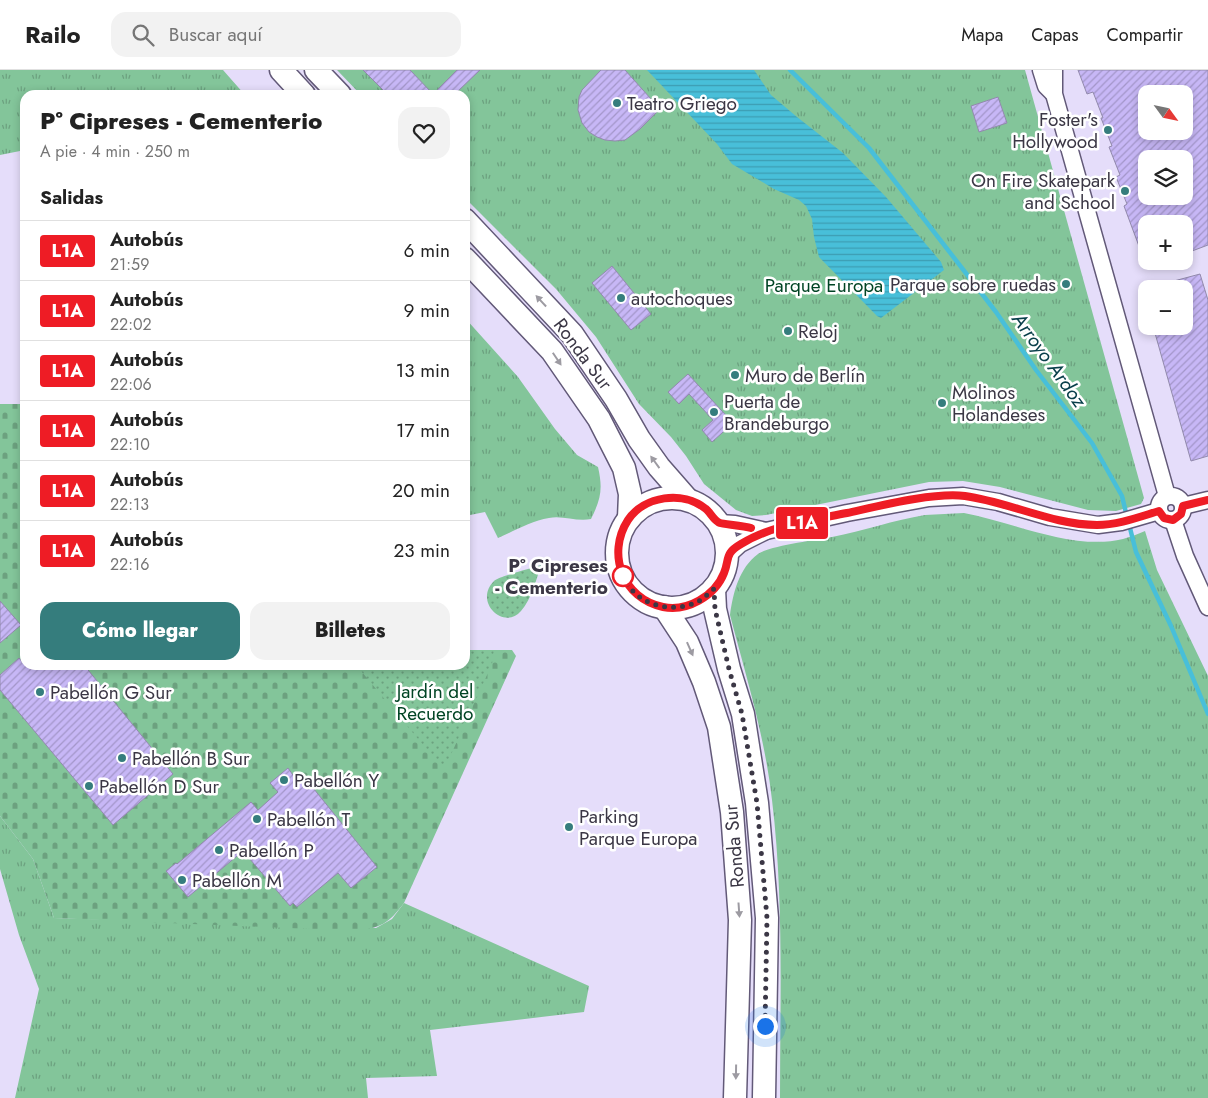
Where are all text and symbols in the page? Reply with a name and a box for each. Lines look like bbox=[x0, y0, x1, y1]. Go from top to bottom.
search box bbox=[111, 12, 461, 57]
text: Railo bbox=[25, 17, 81, 52]
icon: search bbox=[129, 21, 157, 49]
text: Buscar aquí bbox=[169, 21, 262, 48]
text: Mapa bbox=[961, 22, 1003, 48]
text: Capas bbox=[1031, 22, 1079, 48]
text: Compartir bbox=[1107, 22, 1183, 48]
north arrow bbox=[1138, 85, 1192, 140]
map controls bbox=[1138, 85, 1193, 335]
place label: Teatro Griego bbox=[627, 90, 737, 117]
marker: Teatro Griego bbox=[611, 97, 623, 109]
text: Pº Cipreses - Cementerio bbox=[40, 103, 322, 138]
place label: Foster's Hollywood bbox=[1012, 106, 1098, 155]
button: heart bbox=[398, 107, 450, 159]
marker: Foster's Hollywood bbox=[1102, 124, 1114, 136]
text: A pie · 4 min · 250 m bbox=[40, 140, 190, 163]
button: layers bbox=[1138, 150, 1193, 205]
place label: On Fire Skatepark and School bbox=[971, 167, 1116, 216]
text: Salidas bbox=[40, 184, 103, 211]
marker: On Fire Skatepark and School bbox=[1119, 185, 1131, 197]
button: + bbox=[1138, 215, 1193, 270]
text: Autobús bbox=[110, 226, 183, 253]
text: 6 min bbox=[404, 237, 450, 264]
text: L1A bbox=[52, 238, 83, 264]
text: 21:59 bbox=[110, 253, 149, 276]
place label: Parque sobre ruedas bbox=[890, 271, 1056, 298]
park label: Parque Europa bbox=[765, 272, 883, 299]
marker: Parque sobre ruedas bbox=[1060, 278, 1072, 290]
button: − bbox=[1138, 280, 1193, 335]
place label: autochoques bbox=[631, 285, 733, 312]
text: Autobús bbox=[110, 286, 183, 313]
marker: autochoques bbox=[615, 292, 627, 304]
one-way arrow bbox=[535, 296, 547, 308]
text: 9 min bbox=[404, 297, 450, 324]
text: L1A bbox=[52, 298, 83, 324]
water label: Arroyo Ardoz bbox=[1004, 306, 1094, 414]
text: 22:02 bbox=[110, 313, 152, 336]
street label: Ronda Sur bbox=[547, 313, 619, 396]
place label: Reloj bbox=[798, 318, 838, 345]
marker: Reloj bbox=[782, 325, 794, 337]
text: Autobús bbox=[110, 346, 183, 373]
one-way arrow bbox=[553, 352, 562, 366]
text: 13 min bbox=[396, 357, 450, 384]
text: L1A bbox=[52, 358, 83, 384]
place label: Muro de Berlín bbox=[745, 362, 865, 389]
marker: Muro de Berlín bbox=[729, 369, 741, 381]
text: 22:06 bbox=[110, 373, 152, 396]
place label: Molinos Holandeses bbox=[952, 379, 1046, 428]
place label: Puerta de Brandeburgo bbox=[724, 388, 829, 437]
marker: Molinos Holandeses bbox=[936, 397, 948, 409]
text: Autobús bbox=[110, 406, 183, 433]
marker: Puerta de Brandeburgo bbox=[708, 406, 720, 418]
text: 17 min bbox=[396, 417, 450, 444]
text: L1A bbox=[52, 418, 83, 444]
text: 22:10 bbox=[110, 433, 150, 456]
one-way arrow bbox=[650, 456, 661, 469]
text: Autobús bbox=[110, 466, 183, 493]
text: 20 min bbox=[392, 477, 450, 504]
text: L1A bbox=[52, 478, 83, 504]
text: 22:13 bbox=[110, 493, 149, 516]
line badge: L1A bbox=[773, 507, 831, 539]
text: L1A bbox=[786, 510, 818, 536]
text: Autobús bbox=[110, 526, 183, 553]
text: 23 min bbox=[393, 537, 450, 564]
text: L1A bbox=[52, 538, 83, 564]
place label: Pº Cipreses - Cementerio bbox=[495, 552, 608, 601]
text: 22:16 bbox=[110, 553, 149, 576]
marker: Pº Cipreses - Cementerio bbox=[612, 565, 634, 587]
button: Cómo llegar bbox=[40, 602, 240, 660]
button: Billetes bbox=[250, 602, 450, 660]
one-way arrow bbox=[686, 642, 694, 656]
park label: Jardín del Recuerdo bbox=[394, 678, 474, 727]
place label: Pabellón G Sur bbox=[50, 679, 172, 706]
marker: Pabellón G Sur bbox=[34, 686, 46, 698]
place label: Pabellón B Sur bbox=[132, 745, 250, 772]
marker: Pabellón B Sur bbox=[116, 752, 128, 764]
place label: Pabellón Y bbox=[294, 767, 379, 794]
place label: Pabellón D Sur bbox=[99, 773, 219, 800]
marker: Pabellón Y bbox=[278, 774, 290, 786]
marker: Pabellón D Sur bbox=[83, 780, 95, 792]
place label: Parking Parque Europa bbox=[579, 803, 698, 852]
street label: Ronda Sur bbox=[717, 803, 751, 889]
place label: Pabellón T bbox=[267, 806, 350, 833]
marker: Pabellón T bbox=[251, 813, 263, 825]
marker: Parking Parque Europa bbox=[563, 821, 575, 833]
place label: Pabellón P bbox=[229, 837, 314, 864]
marker: Pabellón P bbox=[213, 844, 225, 856]
place label: Pabellón M bbox=[192, 867, 282, 894]
marker: Pabellón M bbox=[176, 874, 188, 886]
one-way arrow bbox=[735, 902, 743, 918]
your location bbox=[753, 1014, 778, 1039]
one-way arrow bbox=[732, 1065, 740, 1081]

